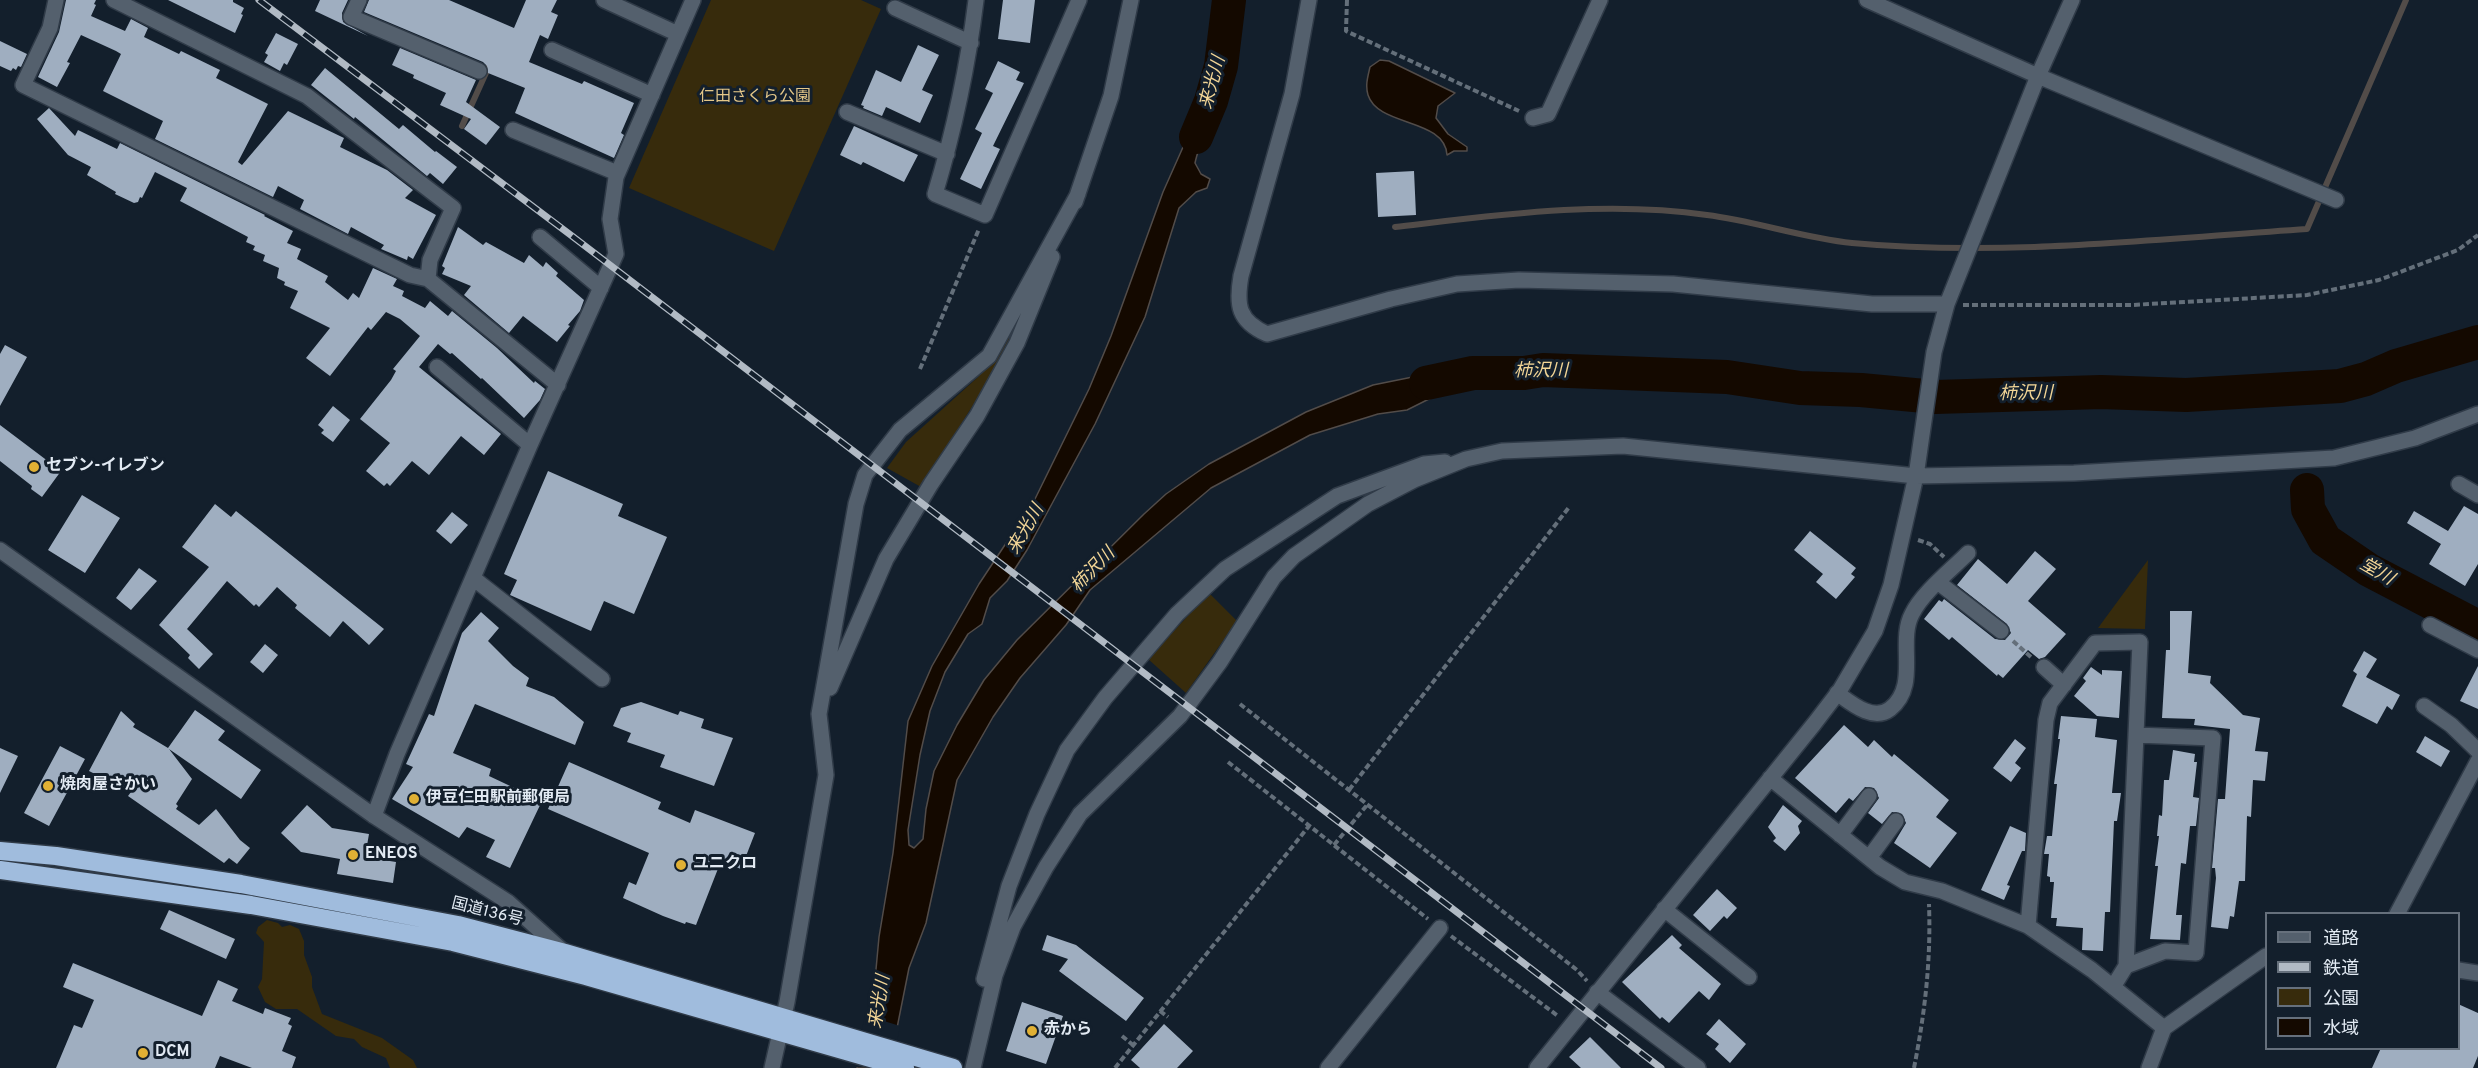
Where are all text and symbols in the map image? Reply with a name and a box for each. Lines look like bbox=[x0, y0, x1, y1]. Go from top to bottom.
water label: 来光川 bbox=[1197, 54, 1231, 112]
park label: 仁田さくら公園 bbox=[699, 88, 811, 108]
water label: 柿沢川 bbox=[1514, 361, 1568, 383]
water label: 柿沢川 bbox=[1999, 384, 2053, 406]
place label: セブン-イレブン bbox=[46, 457, 165, 477]
marker: セブン-イレブン bbox=[27, 460, 41, 474]
water label: 来光川 bbox=[1004, 501, 1050, 559]
water label: 柿沢川 bbox=[1067, 544, 1121, 598]
water label: 堂川 bbox=[2355, 555, 2397, 591]
place label: 焼肉屋さかい bbox=[60, 776, 156, 796]
marker: 焼肉屋さかい bbox=[41, 779, 55, 793]
place label: 伊豆仁田駅前郵便局 bbox=[426, 789, 570, 809]
marker: 伊豆仁田駅前郵便局 bbox=[407, 792, 421, 806]
place label: ENEOS bbox=[365, 845, 418, 865]
marker: ENEOS bbox=[346, 848, 360, 862]
place label: ユニクロ bbox=[693, 855, 757, 875]
marker: ユニクロ bbox=[674, 858, 688, 872]
street label: 国道136号 bbox=[449, 895, 525, 931]
legend bbox=[2265, 912, 2460, 1050]
text: 道路 bbox=[2323, 928, 2359, 951]
text: 鉄道 bbox=[2323, 958, 2359, 981]
water label: 来光川 bbox=[866, 974, 896, 1030]
text: 公園 bbox=[2323, 988, 2359, 1011]
text: 水域 bbox=[2323, 1018, 2359, 1041]
place label: 赤から bbox=[1044, 1021, 1092, 1041]
marker: 赤から bbox=[1025, 1024, 1039, 1038]
place label: DCM bbox=[155, 1043, 189, 1063]
marker: DCM bbox=[136, 1046, 150, 1060]

